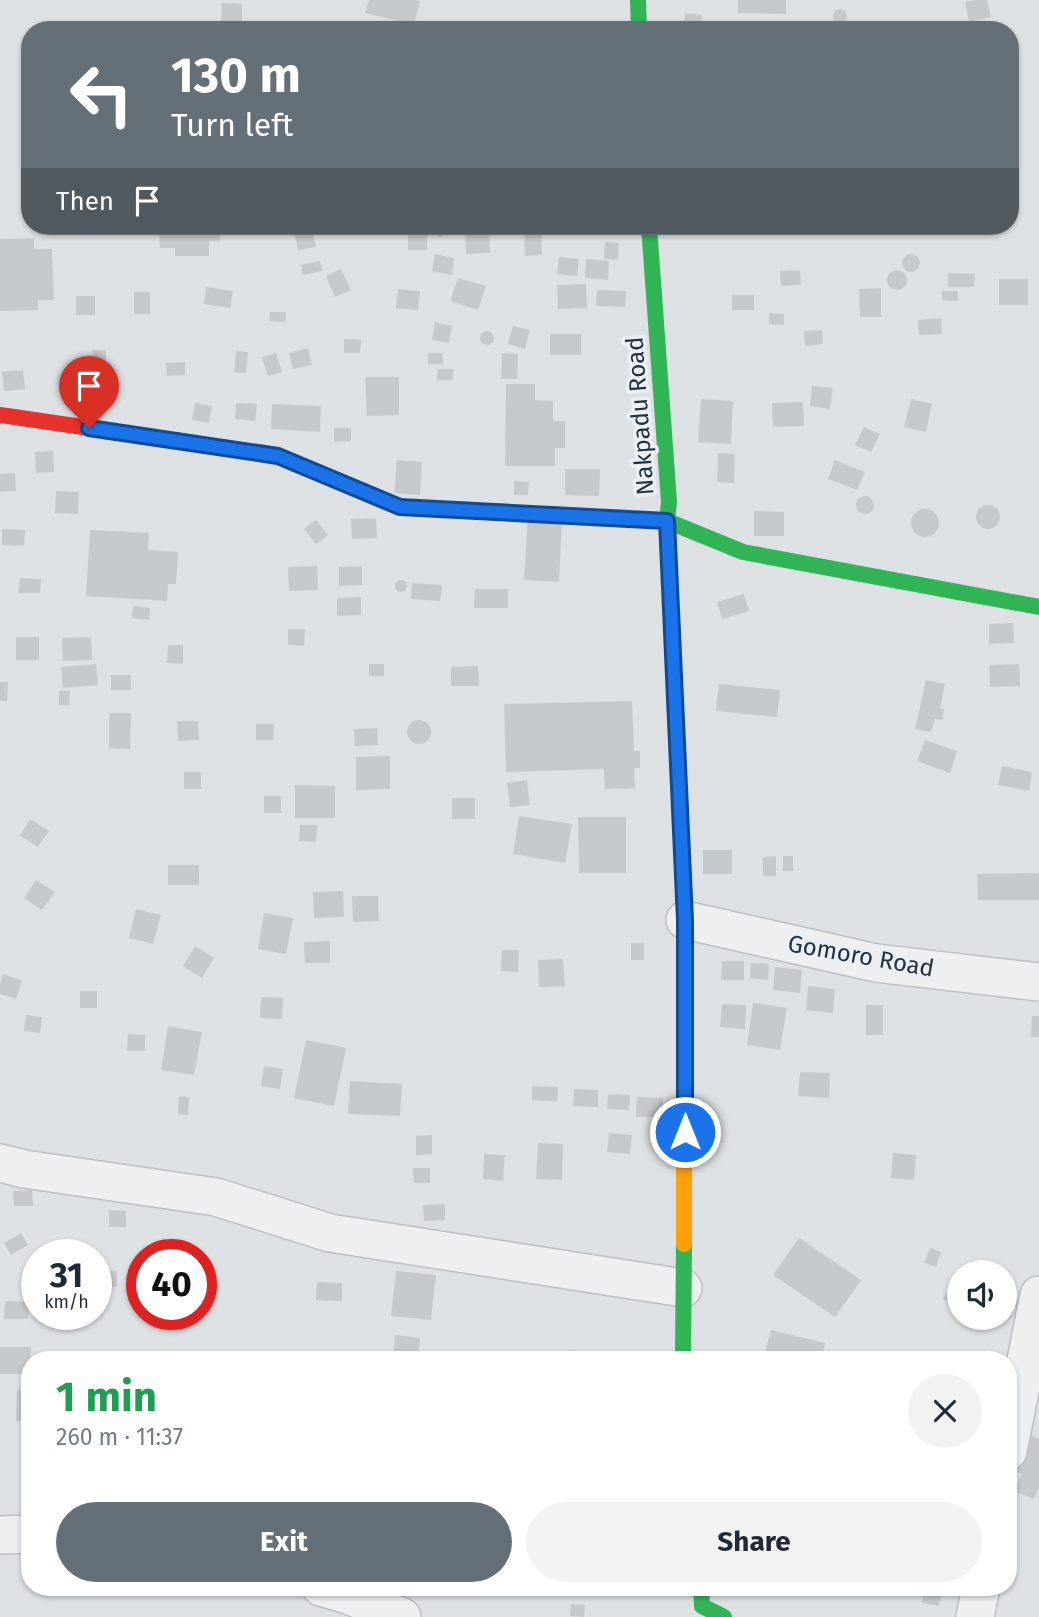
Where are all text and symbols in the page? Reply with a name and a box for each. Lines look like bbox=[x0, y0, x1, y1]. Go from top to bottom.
text: 130 m bbox=[171, 46, 301, 105]
icon: left bbox=[56, 49, 147, 140]
text: Turn left bbox=[171, 106, 293, 144]
icon: arrive bbox=[128, 182, 166, 220]
text: Then bbox=[56, 186, 114, 217]
street label: Nakpadu Road bbox=[620, 336, 660, 496]
pin bbox=[59, 356, 119, 428]
icon: arrive bbox=[70, 367, 108, 405]
street label: Gomoro Road bbox=[786, 929, 936, 983]
position arrow bbox=[648, 1095, 722, 1169]
speed limit sign: 40 bbox=[126, 1239, 217, 1330]
text: 31 bbox=[50, 1254, 83, 1296]
map controls bbox=[947, 1260, 1017, 1330]
button: sound bbox=[947, 1260, 1017, 1330]
text: km/h bbox=[44, 1291, 89, 1313]
text: 1 min bbox=[56, 1372, 157, 1422]
button: close bbox=[908, 1374, 982, 1448]
text: 260 m · 11:37 bbox=[56, 1423, 183, 1451]
button: Exit bbox=[56, 1502, 512, 1582]
button: Share bbox=[526, 1502, 982, 1582]

